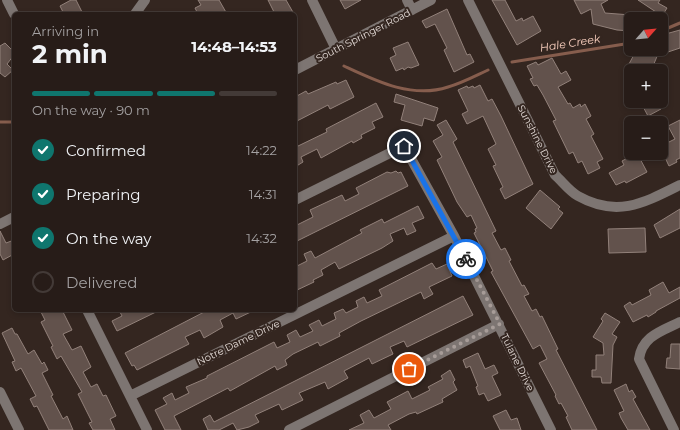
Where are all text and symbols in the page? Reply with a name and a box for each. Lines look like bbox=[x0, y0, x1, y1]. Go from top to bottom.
street label: South Springer Road bbox=[314, 6, 413, 65]
north arrow bbox=[624, 12, 668, 56]
map controls bbox=[624, 12, 668, 160]
text: Arriving in bbox=[32, 23, 99, 39]
water label: Hale Creek bbox=[539, 31, 602, 55]
text: 14:48–14:53 bbox=[191, 37, 277, 56]
text: 2 min bbox=[32, 38, 108, 70]
button: + bbox=[624, 64, 668, 108]
text: On the way · 90 m bbox=[32, 102, 150, 118]
street label: Sunshine Drive bbox=[515, 103, 561, 176]
button: − bbox=[624, 116, 668, 160]
pin bbox=[387, 129, 421, 163]
icon: home bbox=[393, 135, 415, 157]
icon: check bbox=[32, 139, 54, 161]
text: Confirmed bbox=[66, 141, 146, 160]
text: 14:22 bbox=[246, 142, 277, 158]
icon: check bbox=[32, 183, 54, 205]
text: Preparing bbox=[66, 185, 141, 204]
text: 14:31 bbox=[249, 186, 277, 202]
icon: check bbox=[32, 227, 54, 249]
text: On the way bbox=[66, 229, 151, 248]
text: 14:32 bbox=[246, 230, 277, 246]
courier bbox=[446, 239, 486, 279]
icon: bike bbox=[455, 248, 477, 270]
text: Delivered bbox=[66, 273, 138, 292]
street label: Notre Dame Drive bbox=[195, 317, 282, 368]
street label: Tulane Drive bbox=[498, 331, 537, 393]
pin bbox=[392, 352, 426, 386]
icon: bag bbox=[398, 358, 420, 380]

